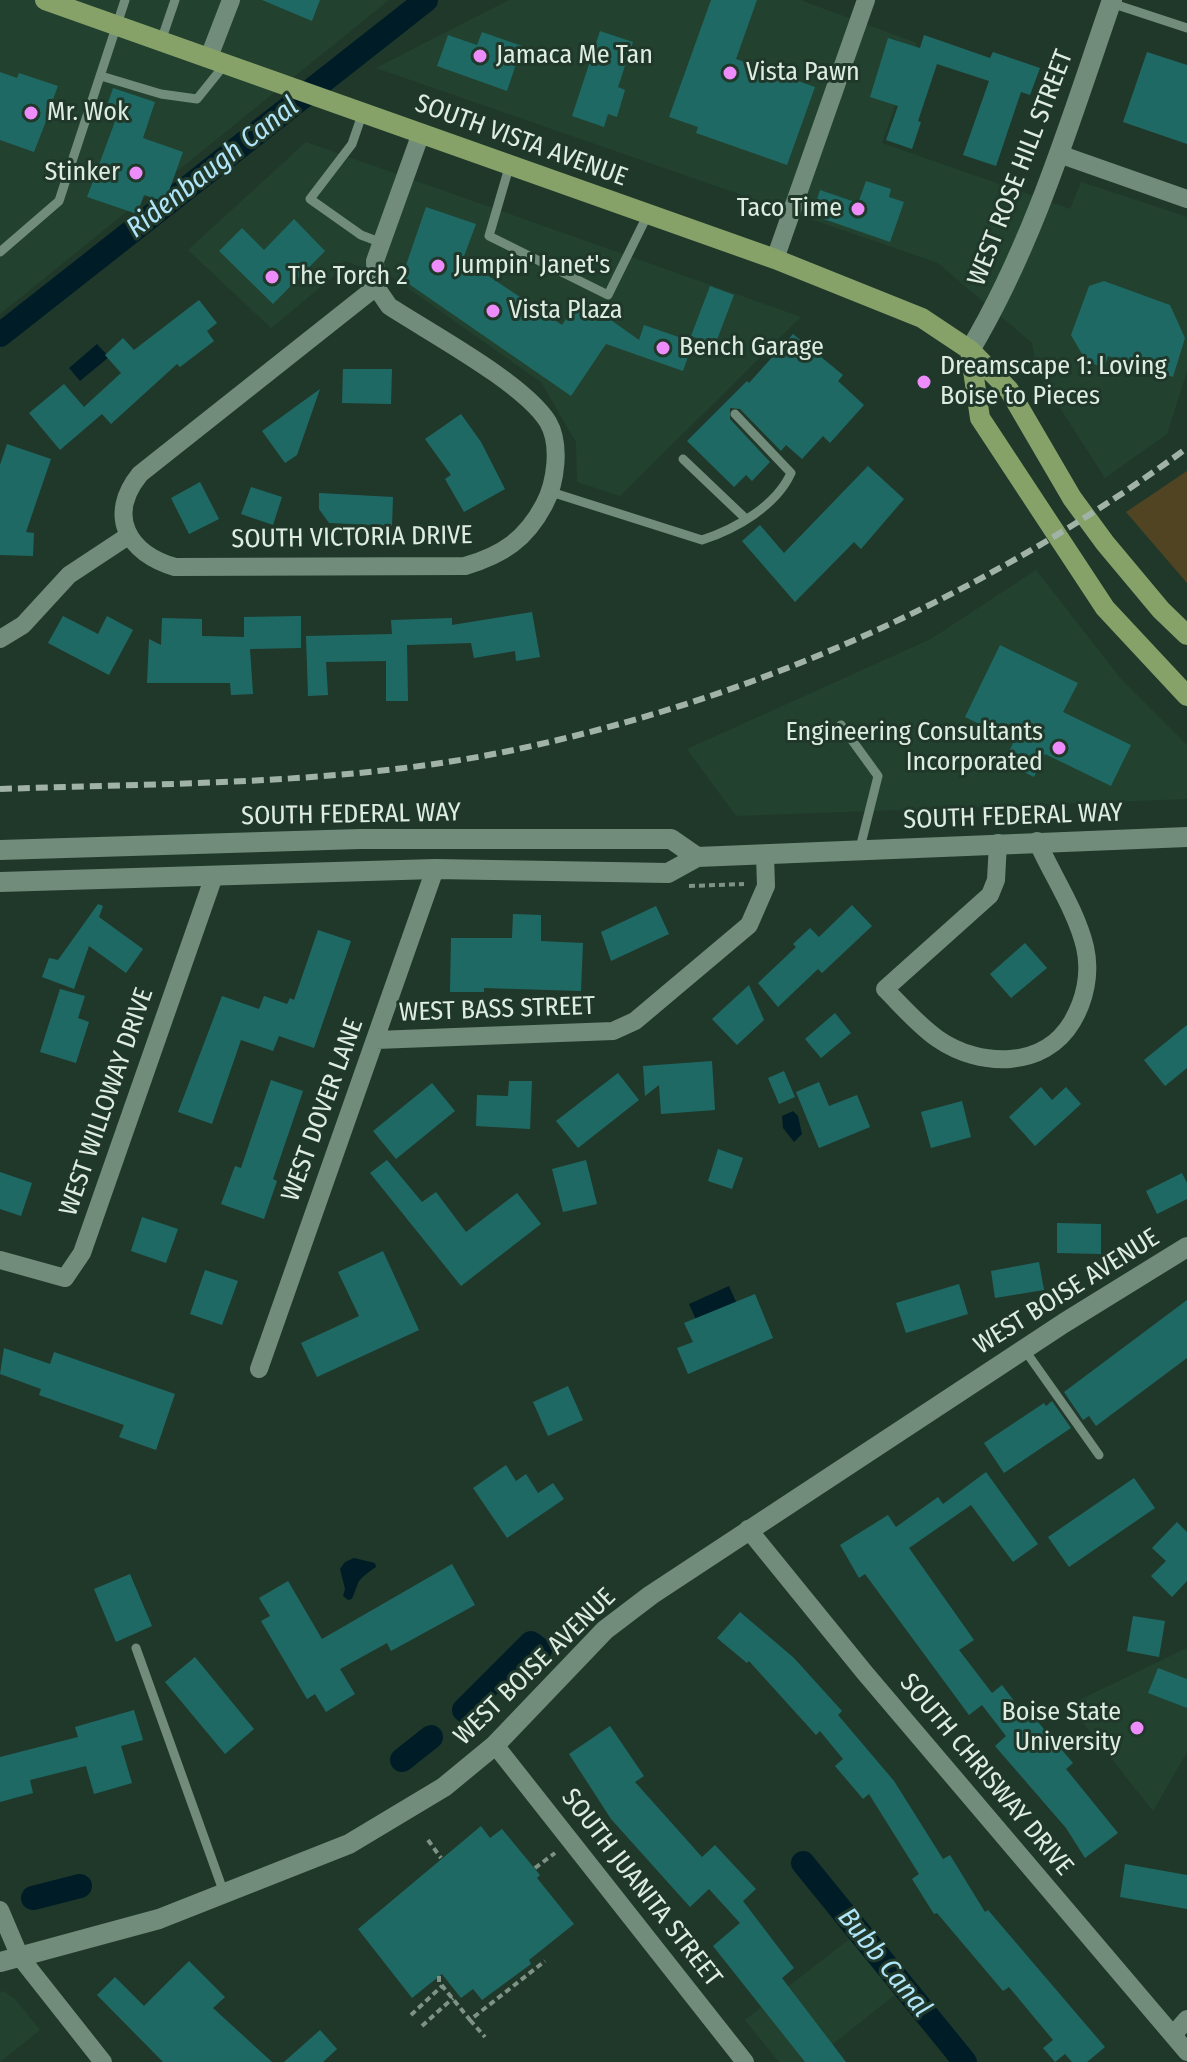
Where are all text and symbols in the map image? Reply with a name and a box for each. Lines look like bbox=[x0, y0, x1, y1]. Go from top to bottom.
place label: Jamaca Me Tan bbox=[496, 40, 653, 72]
street label: WEST ROSE HILL STREET bbox=[962, 46, 1080, 290]
marker: Jamaca Me Tan bbox=[471, 47, 489, 65]
place label: Vista Pawn bbox=[746, 57, 860, 89]
marker: Vista Pawn bbox=[721, 64, 739, 82]
street label: SOUTH VISTA AVENUE bbox=[411, 88, 631, 194]
water label: Ridenbaugh Canal bbox=[120, 90, 306, 246]
place label: Mr. Wok bbox=[47, 97, 129, 129]
marker: Mr. Wok bbox=[22, 104, 40, 122]
place label: Stinker bbox=[45, 157, 120, 189]
marker: Stinker bbox=[127, 164, 145, 182]
place label: Taco Time bbox=[737, 193, 842, 225]
marker: Taco Time bbox=[849, 200, 867, 218]
place label: Jumpin' Janet's bbox=[454, 250, 610, 282]
marker: Jumpin' Janet's bbox=[429, 257, 447, 275]
place label: The Torch 2 bbox=[288, 261, 408, 293]
marker: The Torch 2 bbox=[263, 268, 281, 286]
place label: Vista Plaza bbox=[509, 295, 623, 327]
marker: Vista Plaza bbox=[484, 302, 502, 320]
place label: Bench Garage bbox=[679, 332, 824, 364]
marker: Bench Garage bbox=[654, 339, 672, 357]
place label: Dreamscape 1: Loving Boise to Pieces bbox=[940, 351, 1167, 412]
marker: Dreamscape 1: Loving Boise to Pieces bbox=[915, 373, 933, 391]
street label: SOUTH VICTORIA DRIVE bbox=[231, 520, 473, 556]
place label: Engineering Consultants Incorporated bbox=[786, 717, 1043, 778]
marker: Engineering Consultants Incorporated bbox=[1050, 739, 1068, 757]
street label: SOUTH FEDERAL WAY bbox=[241, 797, 461, 833]
street label: SOUTH FEDERAL WAY bbox=[903, 798, 1123, 836]
street label: WEST WILLOWAY DRIVE bbox=[53, 984, 161, 1220]
street label: WEST BASS STREET bbox=[398, 991, 596, 1029]
street label: WEST DOVER LANE bbox=[275, 1014, 371, 1206]
street label: WEST BOISE AVENUE bbox=[969, 1222, 1165, 1362]
street label: WEST BOISE AVENUE bbox=[448, 1582, 622, 1752]
street label: SOUTH CHRISWAY DRIVE bbox=[893, 1668, 1079, 1882]
place label: Boise State University bbox=[1002, 1697, 1121, 1758]
marker: Boise State University bbox=[1128, 1719, 1146, 1737]
street label: SOUTH JUANITA STREET bbox=[554, 1783, 728, 1993]
water label: Bubb Canal bbox=[830, 1902, 938, 2024]

